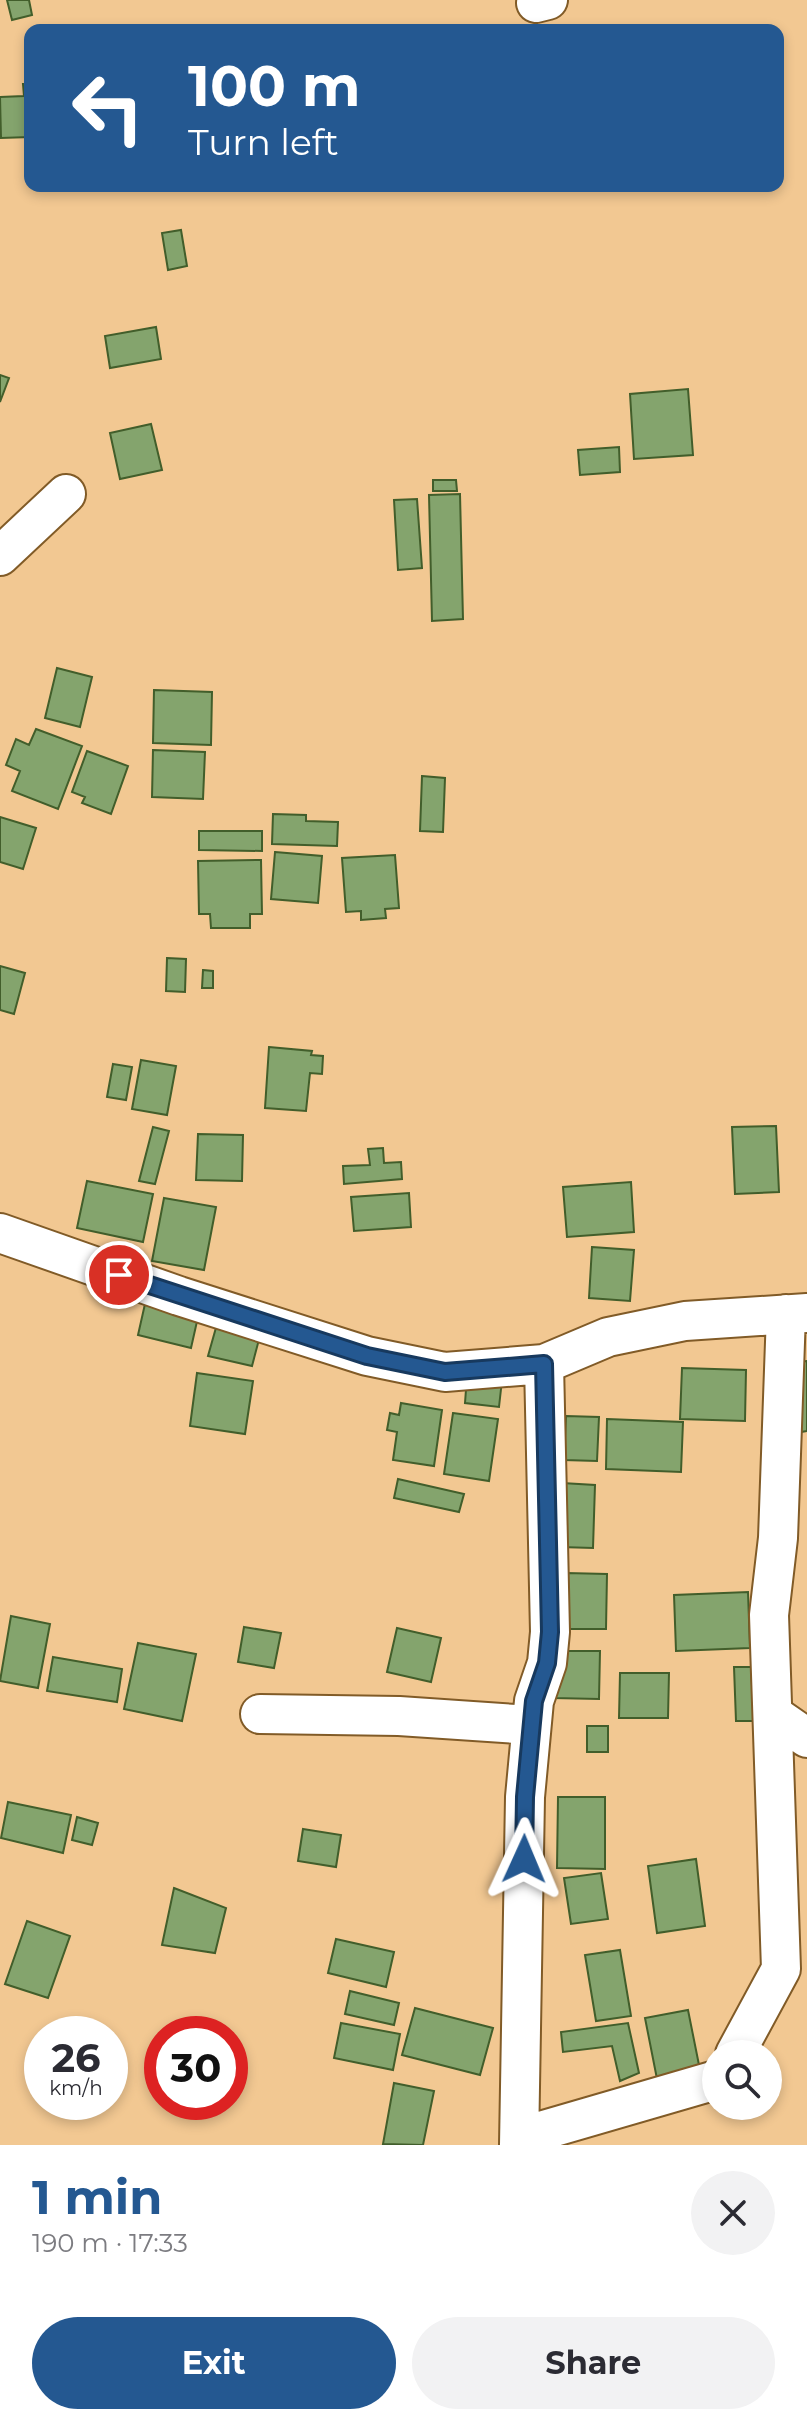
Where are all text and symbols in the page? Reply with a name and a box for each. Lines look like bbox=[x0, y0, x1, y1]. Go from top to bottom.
text: 100 m bbox=[188, 52, 361, 120]
icon: left bbox=[56, 56, 160, 160]
text: Turn left bbox=[188, 120, 339, 164]
pin bbox=[85, 1241, 153, 1309]
icon: arrive bbox=[97, 1253, 141, 1297]
position arrow bbox=[482, 1817, 566, 1901]
speed limit sign: 30 bbox=[144, 2016, 248, 2120]
text: 26 bbox=[51, 2033, 101, 2082]
map controls bbox=[702, 2040, 782, 2120]
button: search bbox=[702, 2040, 782, 2120]
text: km/h bbox=[49, 2076, 103, 2100]
text: 1 min bbox=[32, 2168, 162, 2226]
button: close bbox=[691, 2171, 775, 2255]
text: 190 m · 17:33 bbox=[32, 2227, 188, 2259]
button: Exit bbox=[32, 2317, 396, 2409]
button: Share bbox=[412, 2317, 775, 2409]

